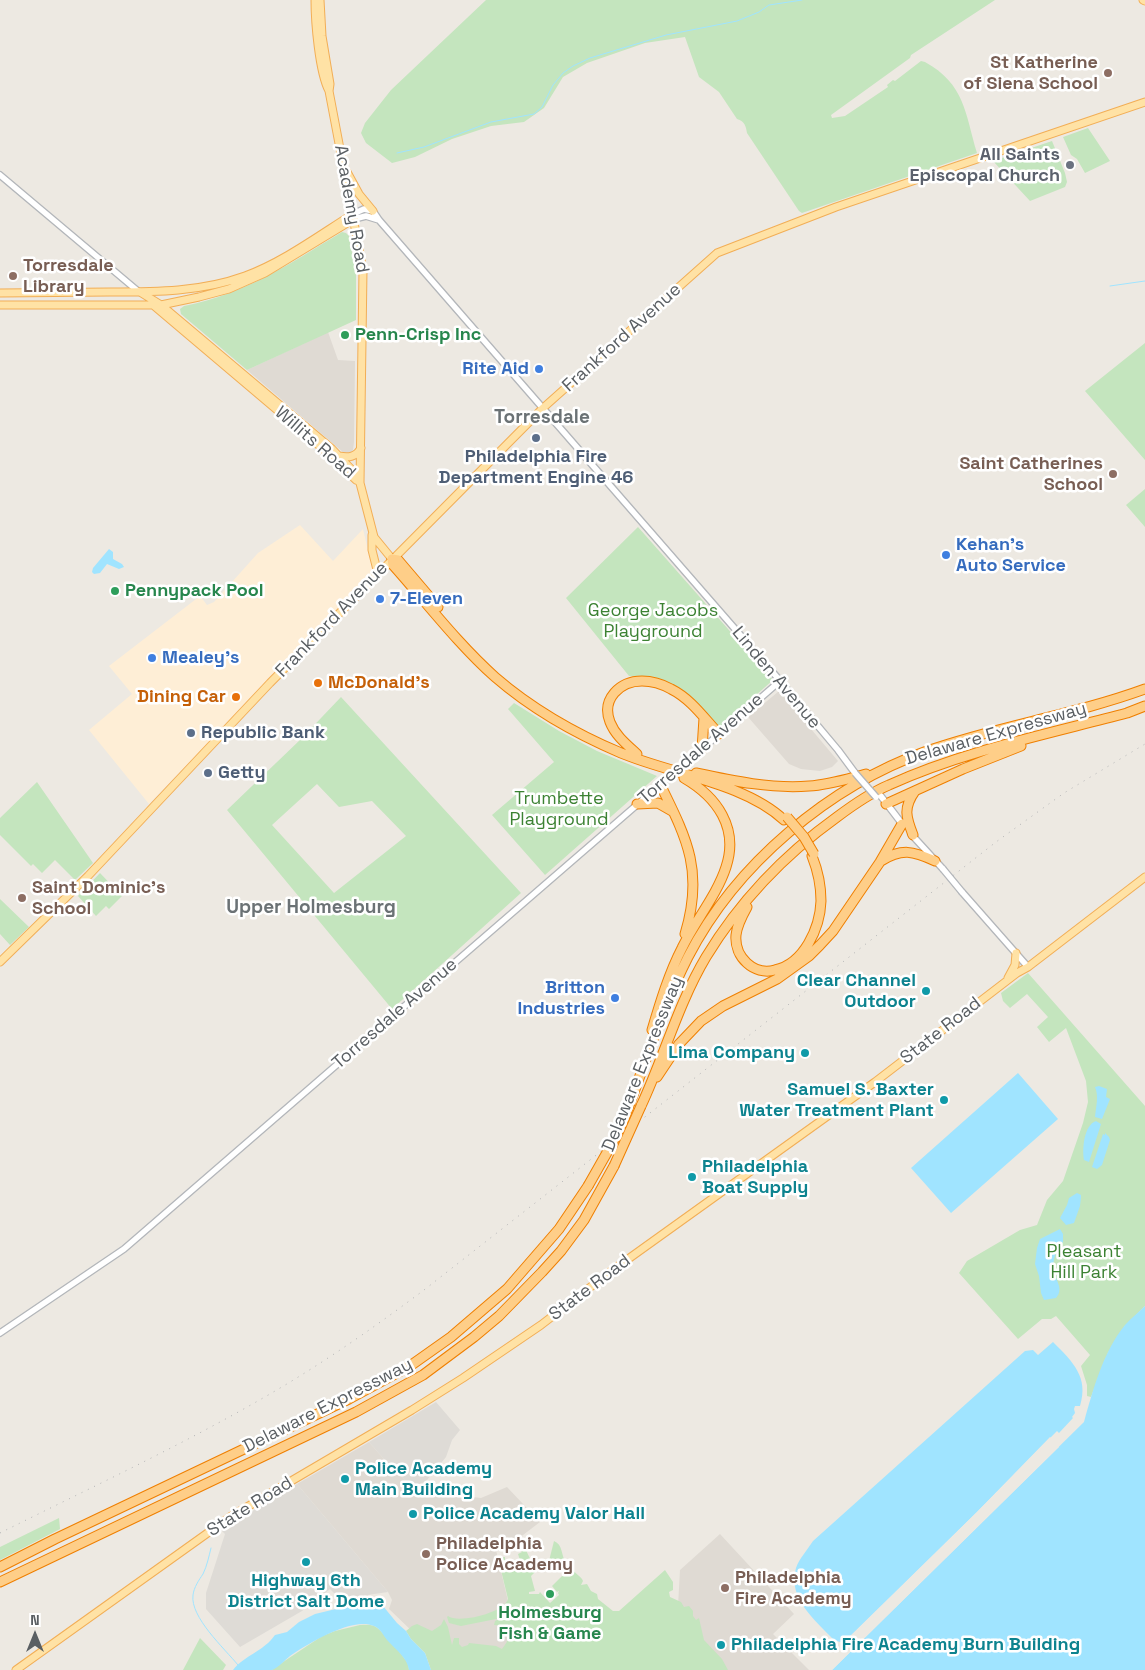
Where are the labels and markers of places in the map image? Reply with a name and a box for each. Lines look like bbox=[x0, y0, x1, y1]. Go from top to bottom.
place label: St Katherine of Siena School bbox=[963, 52, 1098, 94]
marker: St Katherine of Siena School bbox=[1102, 67, 1114, 79]
place label: All Saints Episcopal Church bbox=[909, 144, 1060, 186]
marker: All Saints Episcopal Church bbox=[1064, 159, 1076, 171]
place label: Torresdale Library bbox=[23, 255, 114, 298]
marker: Torresdale Library bbox=[7, 270, 19, 282]
place label: Penn-Crisp Inc bbox=[355, 324, 481, 346]
marker: Penn-Crisp Inc bbox=[339, 329, 351, 341]
place label: Rite Aid bbox=[462, 358, 529, 380]
marker: Rite Aid bbox=[533, 363, 545, 375]
marker: Philadelphia Fire Department Engine 46 bbox=[530, 432, 542, 444]
place label: Philadelphia Fire Department Engine 46 bbox=[439, 446, 633, 488]
place label: Saint Catherines School bbox=[959, 453, 1103, 496]
marker: Saint Catherines School bbox=[1107, 468, 1119, 480]
place label: Kehan's Auto Service bbox=[956, 534, 1066, 576]
marker: Kehan's Auto Service bbox=[940, 549, 952, 561]
place label: Pennypack Pool bbox=[125, 580, 264, 602]
marker: Pennypack Pool bbox=[109, 585, 121, 597]
place label: 7-Eleven bbox=[390, 588, 463, 610]
marker: 7-Eleven bbox=[374, 593, 386, 605]
place label: Mealey's bbox=[162, 647, 239, 669]
marker: Mealey's bbox=[146, 652, 158, 664]
place label: McDonald's bbox=[328, 672, 430, 694]
marker: McDonald's bbox=[312, 677, 324, 689]
place label: Dining Car bbox=[137, 686, 226, 708]
marker: Dining Car bbox=[230, 691, 242, 703]
place label: Republic Bank bbox=[201, 722, 325, 744]
marker: Republic Bank bbox=[185, 727, 197, 739]
place label: Getty bbox=[218, 762, 265, 784]
marker: Getty bbox=[202, 767, 214, 779]
place label: Saint Dominic's School bbox=[32, 877, 165, 920]
marker: Saint Dominic's School bbox=[16, 892, 28, 904]
place label: Clear Channel Outdoor bbox=[797, 970, 916, 1012]
place label: Britton Industries bbox=[517, 977, 605, 1020]
marker: Clear Channel Outdoor bbox=[920, 985, 932, 997]
marker: Britton Industries bbox=[609, 992, 621, 1004]
place label: Lima Company bbox=[668, 1042, 795, 1064]
marker: Lima Company bbox=[799, 1047, 811, 1059]
place label: Samuel S. Baxter Water Treatment Plant bbox=[739, 1079, 934, 1122]
marker: Samuel S. Baxter Water Treatment Plant bbox=[938, 1094, 950, 1106]
place label: Philadelphia Boat Supply bbox=[702, 1156, 808, 1198]
marker: Philadelphia Boat Supply bbox=[686, 1171, 698, 1183]
place label: Police Academy Main Building bbox=[355, 1458, 492, 1500]
marker: Police Academy Main Building bbox=[339, 1473, 351, 1485]
place label: Police Academy Valor Hall bbox=[423, 1503, 645, 1525]
marker: Police Academy Valor Hall bbox=[407, 1508, 419, 1520]
place label: Philadelphia Police Academy bbox=[436, 1533, 573, 1576]
marker: Philadelphia Police Academy bbox=[420, 1548, 432, 1560]
marker: Highway 6th District Salt Dome bbox=[300, 1556, 312, 1568]
place label: Philadelphia Fire Academy bbox=[735, 1567, 852, 1610]
place label: Highway 6th District Salt Dome bbox=[228, 1570, 384, 1612]
marker: Philadelphia Fire Academy bbox=[719, 1582, 731, 1594]
marker: Holmesburg Fish & Game bbox=[544, 1588, 556, 1600]
place label: Holmesburg Fish & Game bbox=[498, 1602, 602, 1645]
place label: Philadelphia Fire Academy Burn Building bbox=[731, 1634, 1080, 1656]
marker: Philadelphia Fire Academy Burn Building bbox=[715, 1639, 727, 1651]

